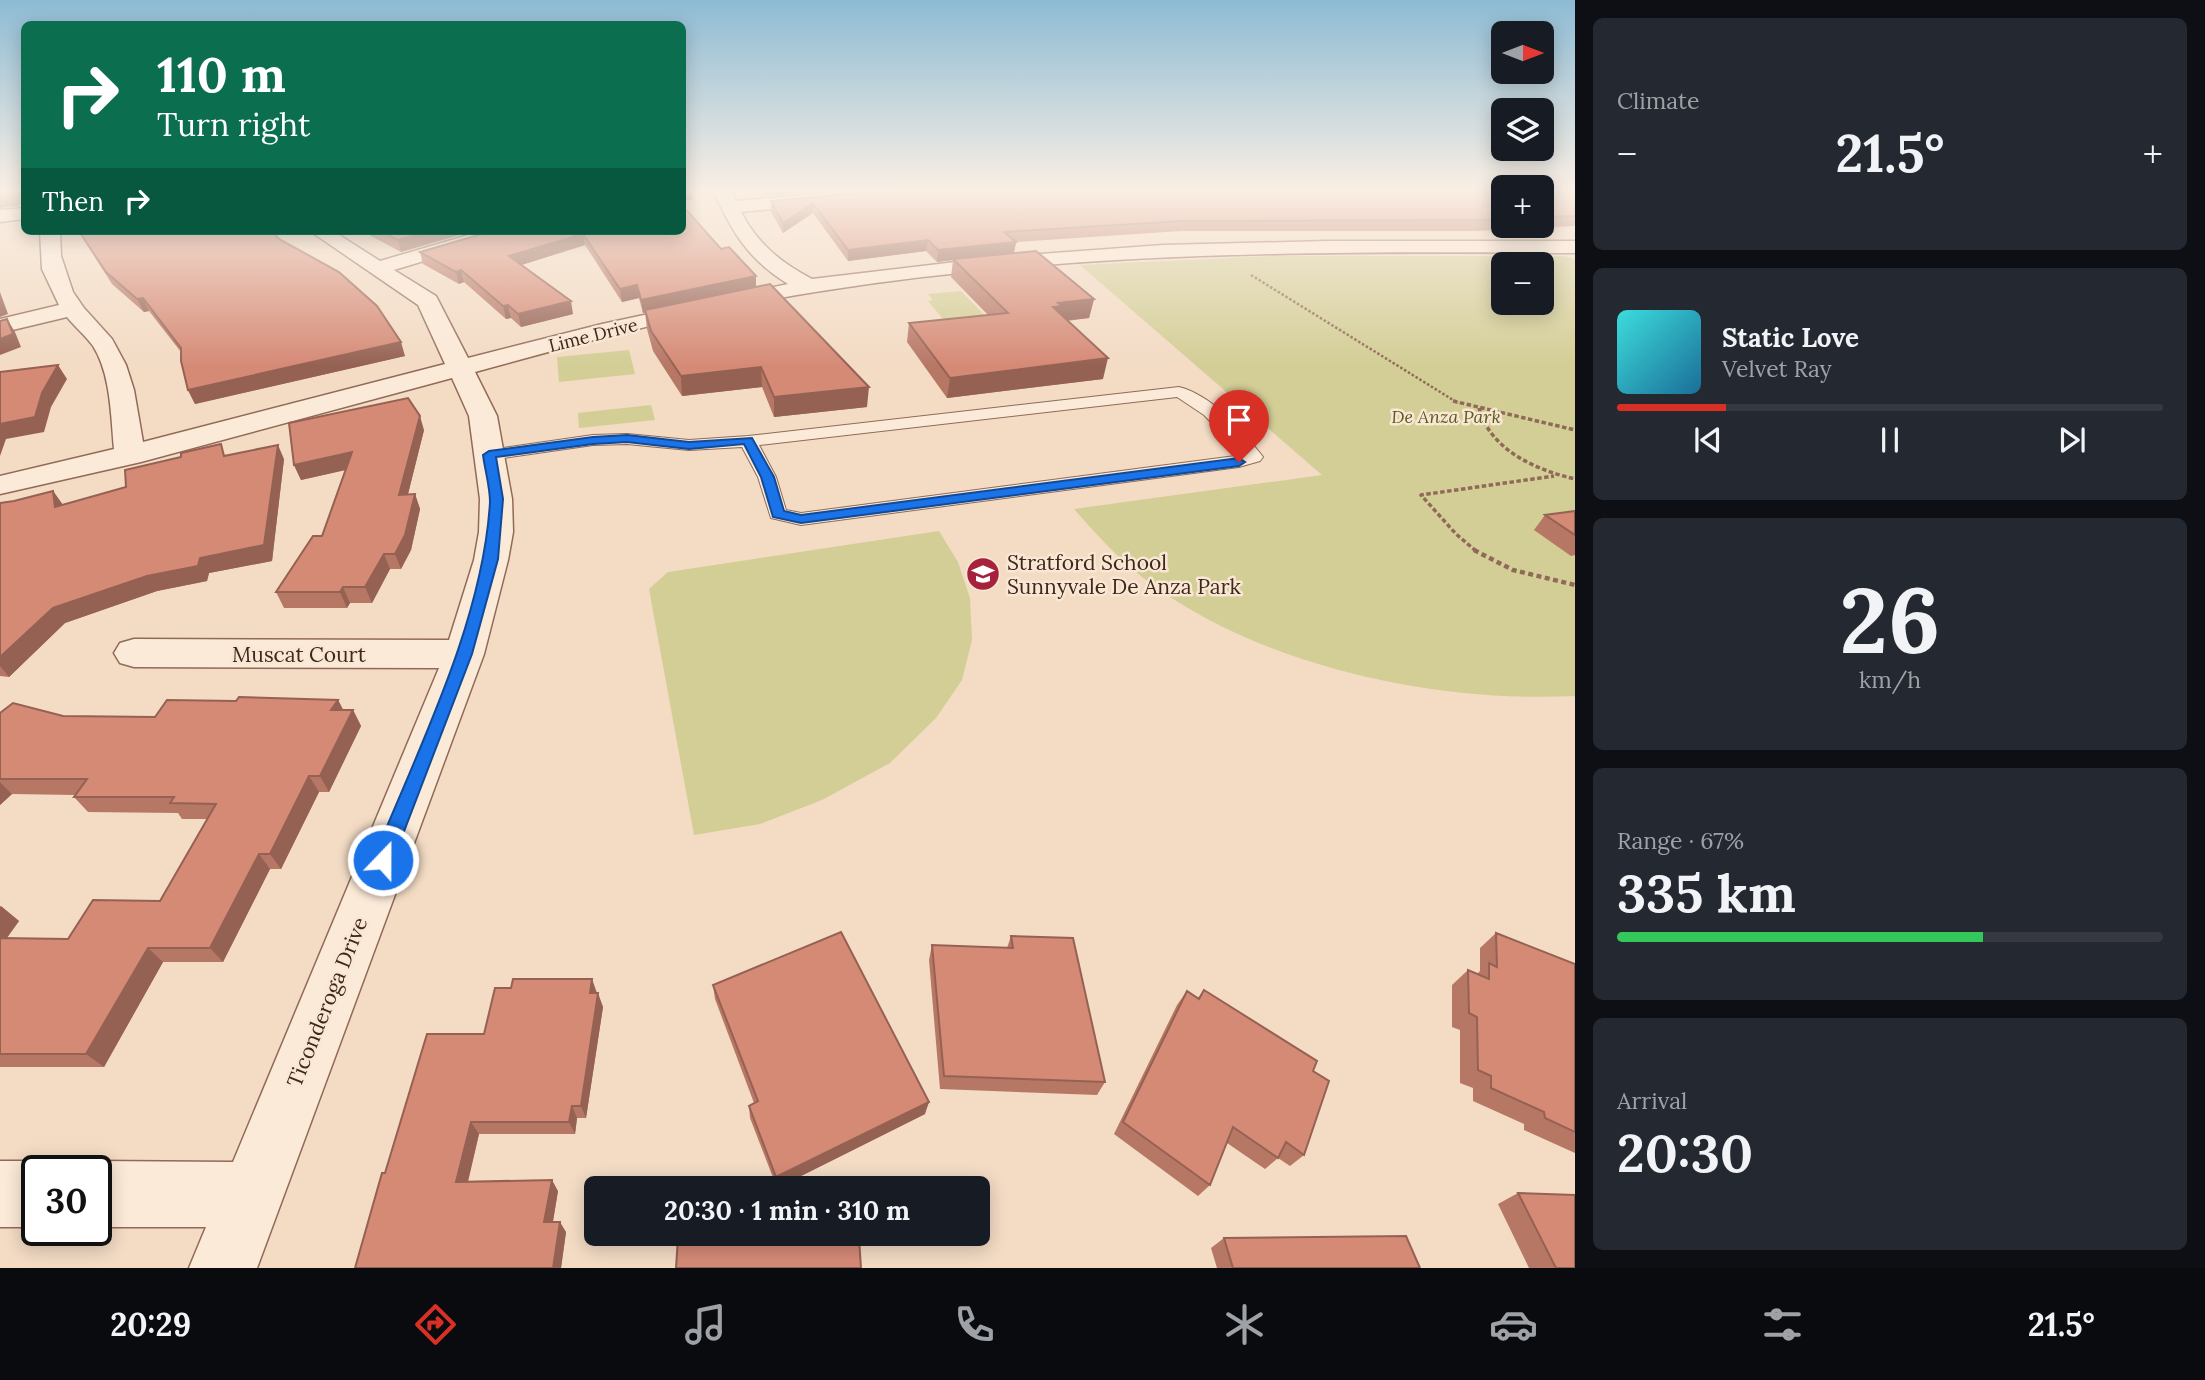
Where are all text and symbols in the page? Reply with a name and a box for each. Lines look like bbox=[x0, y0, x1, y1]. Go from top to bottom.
north arrow bbox=[1491, 21, 1554, 84]
map controls bbox=[1491, 21, 1554, 315]
text: 110 m bbox=[157, 43, 286, 105]
icon: right bbox=[42, 49, 133, 140]
text: Climate bbox=[1617, 86, 1699, 115]
button: layers bbox=[1491, 98, 1554, 161]
text: Turn right bbox=[157, 104, 310, 145]
text: 21.5° bbox=[1836, 120, 1944, 186]
text: − bbox=[1617, 130, 1637, 178]
text: + bbox=[2143, 130, 2163, 178]
button: + bbox=[1491, 175, 1554, 238]
icon: right bbox=[118, 182, 156, 220]
text: Then bbox=[42, 185, 104, 218]
button: − bbox=[1491, 252, 1554, 315]
street label: Lime Drive bbox=[546, 313, 640, 357]
text: Static Love bbox=[1722, 321, 1859, 354]
text: Velvet Ray bbox=[1722, 354, 1832, 383]
pin bbox=[1209, 390, 1269, 462]
icon: arrive bbox=[1220, 401, 1258, 439]
park label: De Anza Park bbox=[1391, 405, 1501, 428]
icon: previous bbox=[1689, 421, 1727, 459]
icon: pause bbox=[1871, 421, 1909, 459]
icon: next bbox=[2053, 421, 2091, 459]
place label: Stratford School Sunnyvale De Anza Park bbox=[1007, 549, 1242, 600]
school or university icon: Stratford School Sunnyvale De Anza Park bbox=[964, 555, 1002, 593]
text: 26 bbox=[1840, 561, 1940, 678]
street label: Muscat Court bbox=[232, 641, 367, 668]
text: km/h bbox=[1859, 665, 1921, 694]
position arrow bbox=[346, 823, 420, 897]
text: Range · 67% bbox=[1617, 826, 1744, 855]
text: 335 km bbox=[1617, 860, 1796, 926]
street label: Ticonderoga Drive bbox=[281, 913, 373, 1091]
text: Arrival bbox=[1617, 1086, 1687, 1115]
text: 20:30 bbox=[1617, 1120, 1753, 1186]
speed limit sign: 30 bbox=[21, 1155, 112, 1246]
text: 20:30 · 1 min · 310 m bbox=[664, 1194, 910, 1227]
icon: directions bbox=[411, 1300, 460, 1349]
icon: music bbox=[681, 1300, 730, 1349]
icon: phone bbox=[950, 1300, 999, 1349]
icon: climate bbox=[1220, 1300, 1269, 1349]
icon: car bbox=[1489, 1300, 1538, 1349]
icon: filters bbox=[1758, 1300, 1807, 1349]
text: 20:29 bbox=[110, 1304, 191, 1345]
text: 21.5° bbox=[2028, 1304, 2095, 1345]

